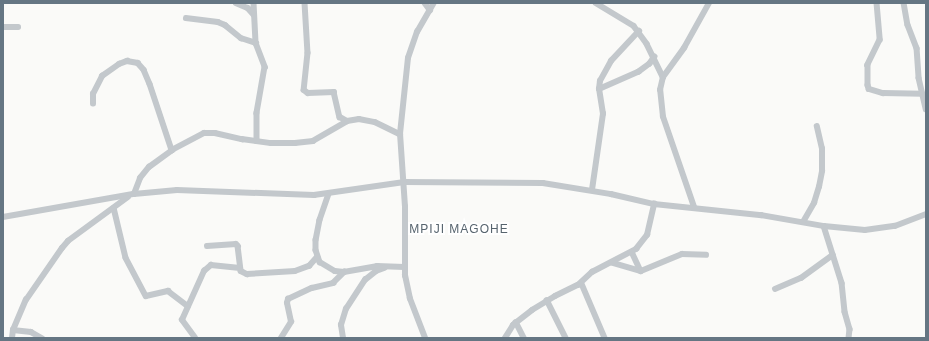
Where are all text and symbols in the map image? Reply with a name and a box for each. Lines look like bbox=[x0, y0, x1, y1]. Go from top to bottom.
district label: MPIJI MAGOHE bbox=[409, 223, 509, 237]

